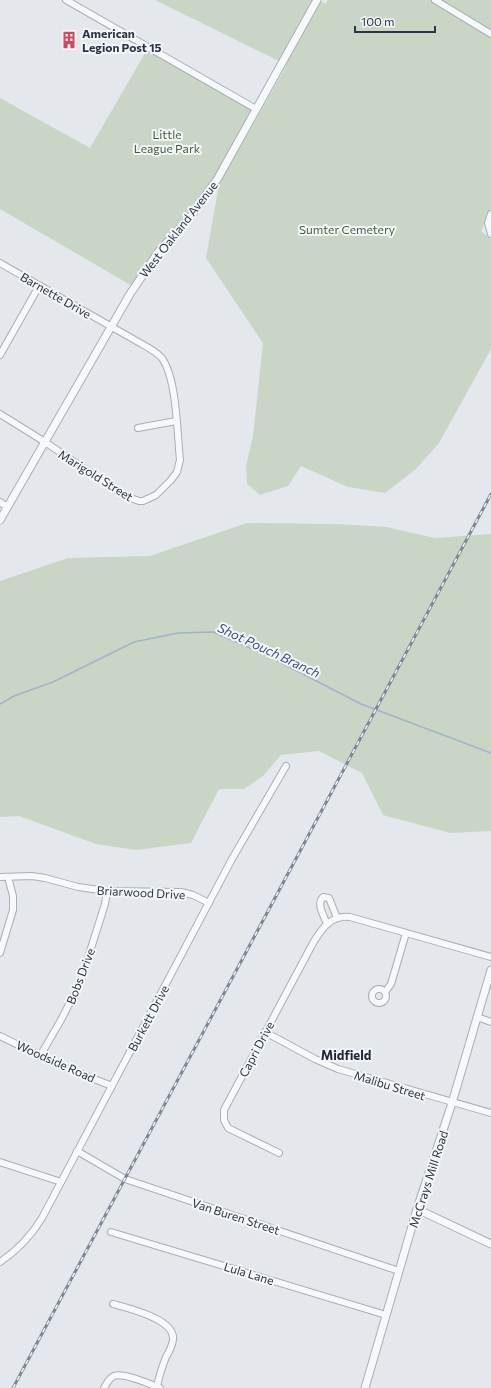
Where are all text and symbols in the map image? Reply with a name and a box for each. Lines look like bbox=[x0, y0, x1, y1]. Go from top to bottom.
scale bar bbox=[355, 8, 435, 34]
text: 100 m bbox=[361, 14, 395, 28]
place label: American Legion Post 15 bbox=[82, 26, 162, 54]
building icon: American Legion Post 15 bbox=[59, 30, 79, 50]
park label: Little League Park bbox=[134, 127, 201, 155]
street label: West Oakland Avenue bbox=[136, 178, 220, 280]
park label: Sumter Cemetery bbox=[299, 222, 395, 236]
street label: Barnette Drive bbox=[18, 269, 94, 321]
street label: Marigold Street bbox=[56, 446, 136, 504]
water label: Shot Pouch Branch bbox=[215, 619, 323, 681]
street label: Briarwood Drive bbox=[96, 883, 186, 901]
street label: Bobs Drive bbox=[63, 946, 97, 1006]
street label: Burkett Drive bbox=[125, 983, 171, 1053]
street label: Capri Drive bbox=[236, 1019, 276, 1079]
street label: Woodside Road bbox=[14, 1037, 98, 1085]
district label: Midfield bbox=[321, 1047, 371, 1063]
street label: Malibu Street bbox=[353, 1068, 427, 1103]
street label: McCrays Mill Road bbox=[406, 1129, 450, 1229]
street label: Van Buren Street bbox=[190, 1195, 282, 1237]
street label: Lula Lane bbox=[222, 1259, 276, 1287]

